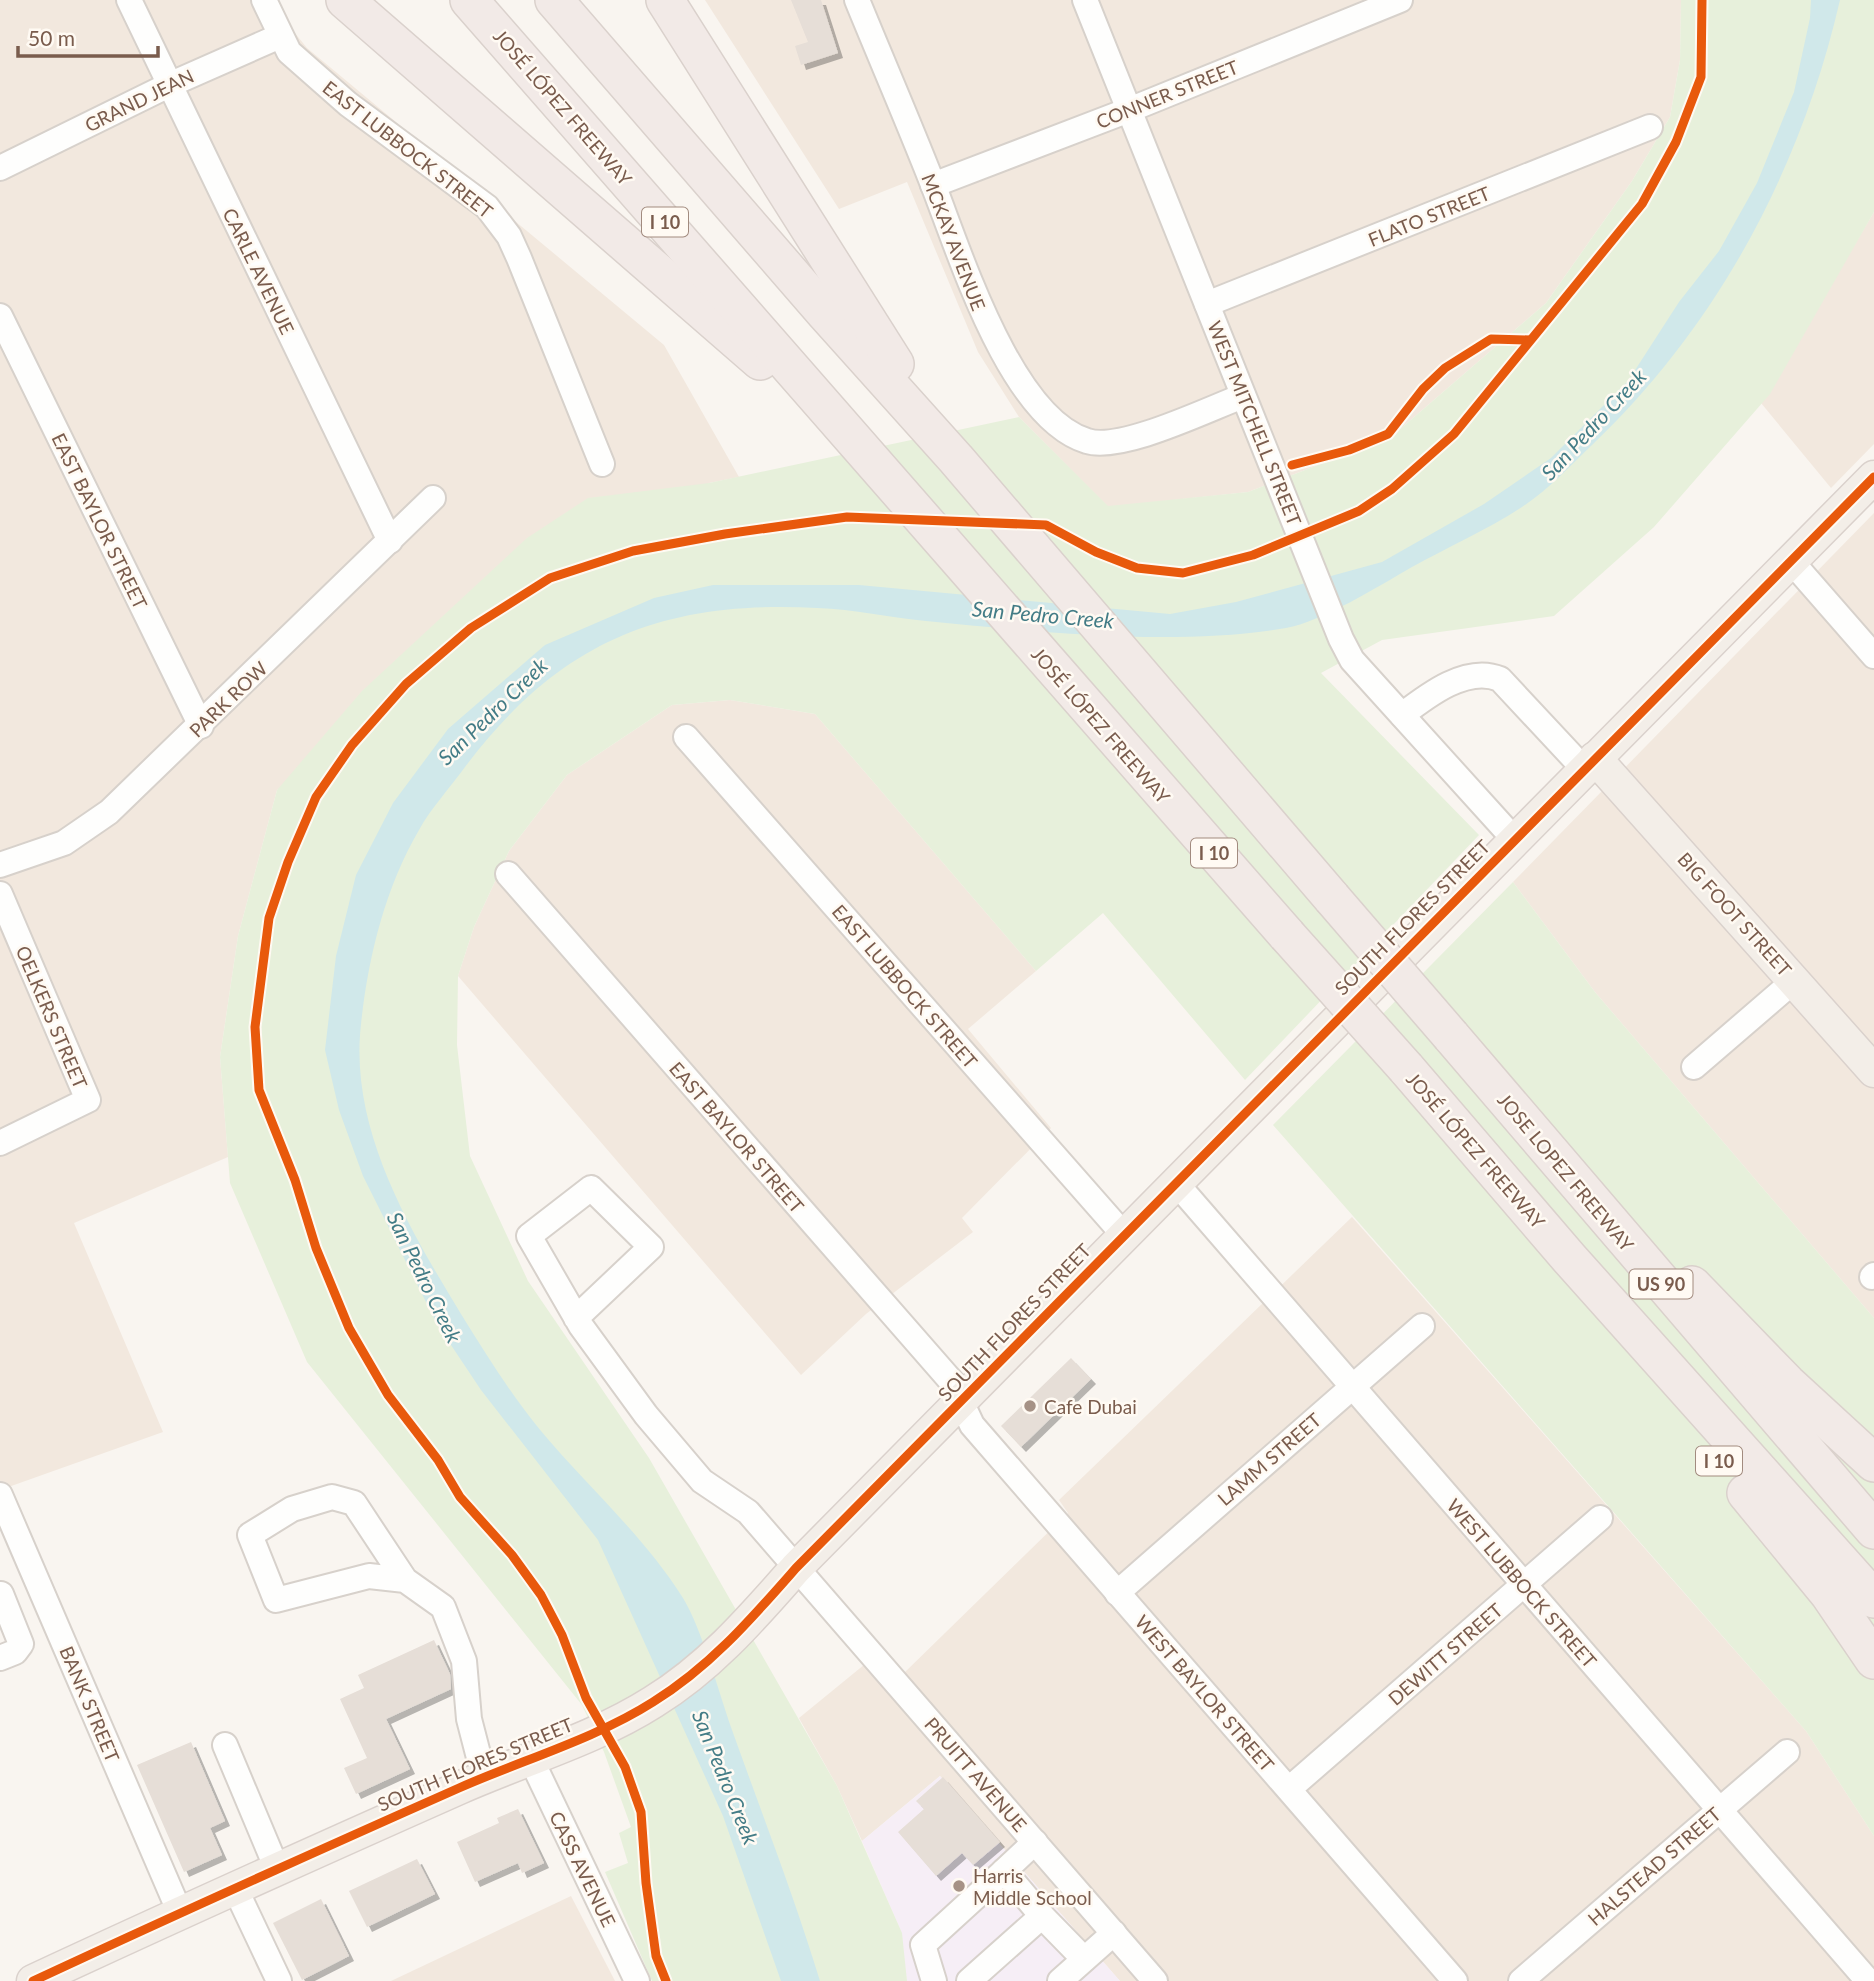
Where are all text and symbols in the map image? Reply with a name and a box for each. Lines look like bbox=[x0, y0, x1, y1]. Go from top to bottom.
scale bar bbox=[18, 14, 158, 58]
street label: JOSÉ LÓPEZ FREEWAY bbox=[489, 24, 637, 190]
text: 50 m bbox=[28, 25, 75, 50]
street label: CONNER STREET bbox=[1093, 55, 1241, 133]
street label: GRAND JEAN bbox=[81, 64, 197, 136]
street label: EAST LUBBOCK STREET bbox=[318, 75, 498, 223]
street label: MCKAY AVENUE bbox=[917, 170, 991, 314]
street label: FLATO STREET bbox=[1365, 181, 1493, 251]
street label: CARLE AVENUE bbox=[219, 204, 299, 338]
road number: I 10 bbox=[642, 208, 688, 236]
street label: WEST MITCHELL STREET bbox=[1203, 317, 1307, 529]
water label: San Pedro Creek bbox=[1535, 363, 1651, 485]
street label: EAST BAYLOR STREET bbox=[47, 429, 153, 613]
water label: San Pedro Creek bbox=[971, 595, 1116, 633]
street label: JOSÉ LÓPEZ FREEWAY bbox=[1027, 642, 1175, 808]
water label: San Pedro Creek bbox=[432, 652, 553, 769]
street label: PARK ROW bbox=[184, 656, 272, 742]
street label: SOUTH FLORES STREET bbox=[1330, 835, 1494, 999]
road number: I 10 bbox=[1191, 838, 1237, 868]
street label: BIG FOOT STREET bbox=[1673, 847, 1797, 981]
street label: EAST LUBBOCK STREET bbox=[828, 899, 982, 1073]
street label: OELKERS STREET bbox=[11, 942, 93, 1092]
street label: EAST BAYLOR STREET bbox=[665, 1057, 809, 1217]
street label: JOSÉ LÓPEZ FREEWAY bbox=[1402, 1067, 1550, 1233]
street label: JOSE LOPEZ FREEWAY bbox=[1493, 1088, 1639, 1256]
water label: San Pedro Creek bbox=[383, 1208, 468, 1347]
street label: SOUTH FLORES STREET bbox=[933, 1239, 1095, 1405]
road number: US 90 bbox=[1630, 1269, 1692, 1298]
place label: Cafe Dubai bbox=[1044, 1395, 1137, 1418]
marker: Cafe Dubai bbox=[1022, 1398, 1038, 1414]
street label: LAMM STREET bbox=[1213, 1408, 1325, 1510]
road number: I 10 bbox=[1696, 1446, 1742, 1476]
street label: WEST LUBBOCK STREET bbox=[1442, 1494, 1602, 1672]
street label: DEWITT STREET bbox=[1383, 1598, 1507, 1710]
street label: WEST BAYLOR STREET bbox=[1131, 1610, 1279, 1776]
street label: BANK STREET bbox=[55, 1643, 125, 1765]
water label: San Pedro Creek bbox=[688, 1706, 765, 1849]
street label: SOUTH FLORES STREET bbox=[374, 1712, 576, 1816]
street label: PRUITT AVENUE bbox=[920, 1712, 1032, 1836]
street label: HALSTEAD STREET bbox=[1583, 1802, 1725, 1930]
street label: CASS AVENUE bbox=[545, 1808, 621, 1930]
place label: Harris Middle School bbox=[973, 1864, 1092, 1909]
marker: Harris Middle School bbox=[951, 1878, 967, 1894]

